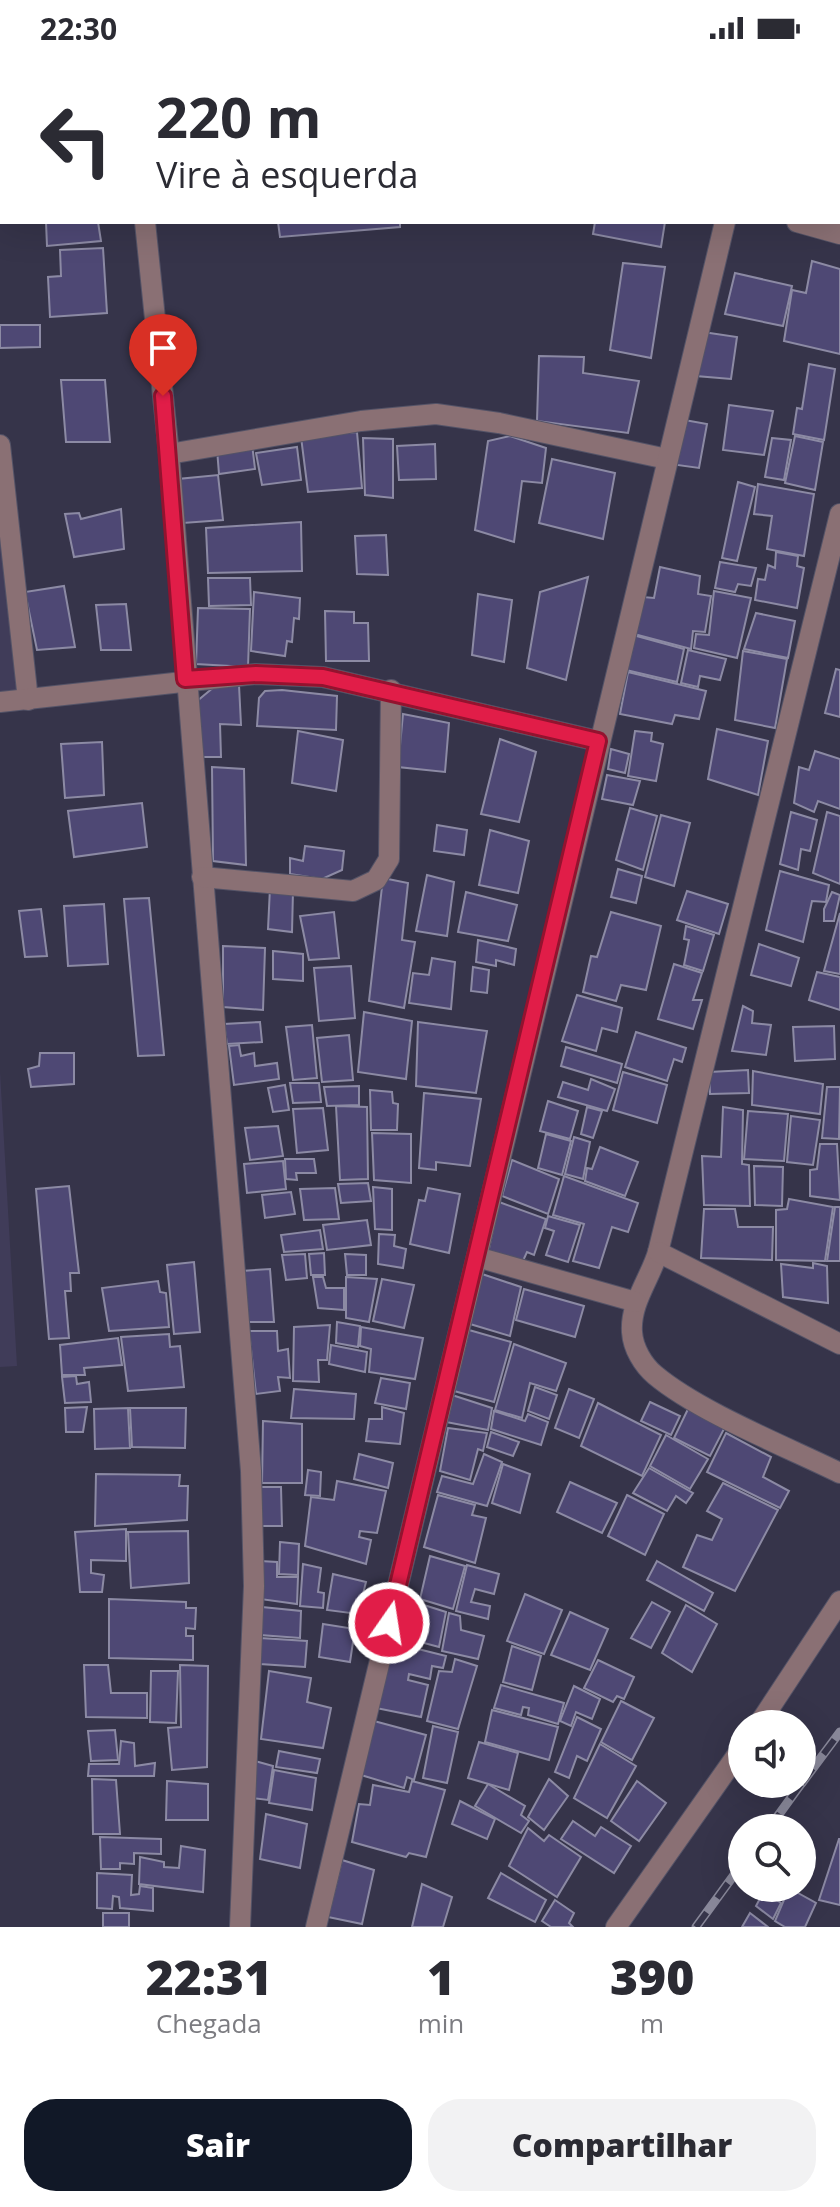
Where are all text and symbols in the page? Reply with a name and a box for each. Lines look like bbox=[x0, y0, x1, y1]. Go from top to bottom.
text: 22:30 bbox=[40, 8, 117, 49]
text: 220 m bbox=[156, 78, 322, 154]
icon: left bbox=[24, 88, 128, 192]
text: Vire à esquerda bbox=[156, 150, 419, 199]
pin bbox=[129, 314, 197, 396]
icon: arrive bbox=[141, 326, 185, 370]
position arrow bbox=[347, 1581, 431, 1665]
map controls bbox=[728, 1710, 816, 1902]
button: sound bbox=[728, 1710, 816, 1798]
button: search bbox=[728, 1814, 816, 1902]
text: 22:31 bbox=[146, 1944, 272, 2009]
text: 1 bbox=[427, 1944, 455, 2009]
text: 390 bbox=[610, 1944, 694, 2009]
text: Chegada bbox=[156, 2005, 262, 2041]
text: min bbox=[418, 2005, 464, 2041]
text: m bbox=[640, 2005, 664, 2041]
button: Sair bbox=[24, 2099, 412, 2191]
button: Compartilhar bbox=[428, 2099, 816, 2191]

